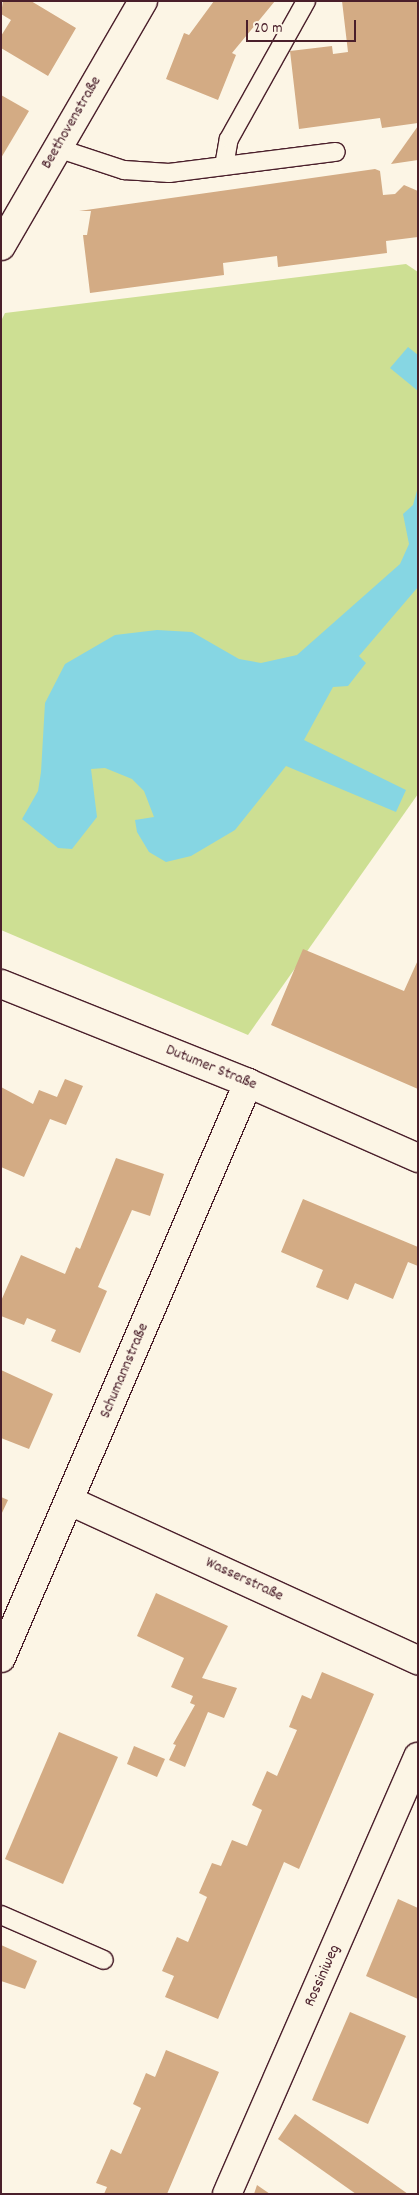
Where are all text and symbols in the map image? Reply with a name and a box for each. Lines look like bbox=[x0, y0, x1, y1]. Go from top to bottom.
scale bar bbox=[249, 10, 359, 42]
text: 20 m bbox=[254, 18, 282, 40]
street label: Beethovenstraße bbox=[38, 73, 106, 173]
street label: Dutumer Straße bbox=[163, 1041, 259, 1095]
street label: Schumannstraße bbox=[96, 1320, 154, 1422]
street label: Wasserstraße bbox=[202, 1554, 286, 1606]
street label: Rossiniweg bbox=[301, 1942, 345, 2010]

